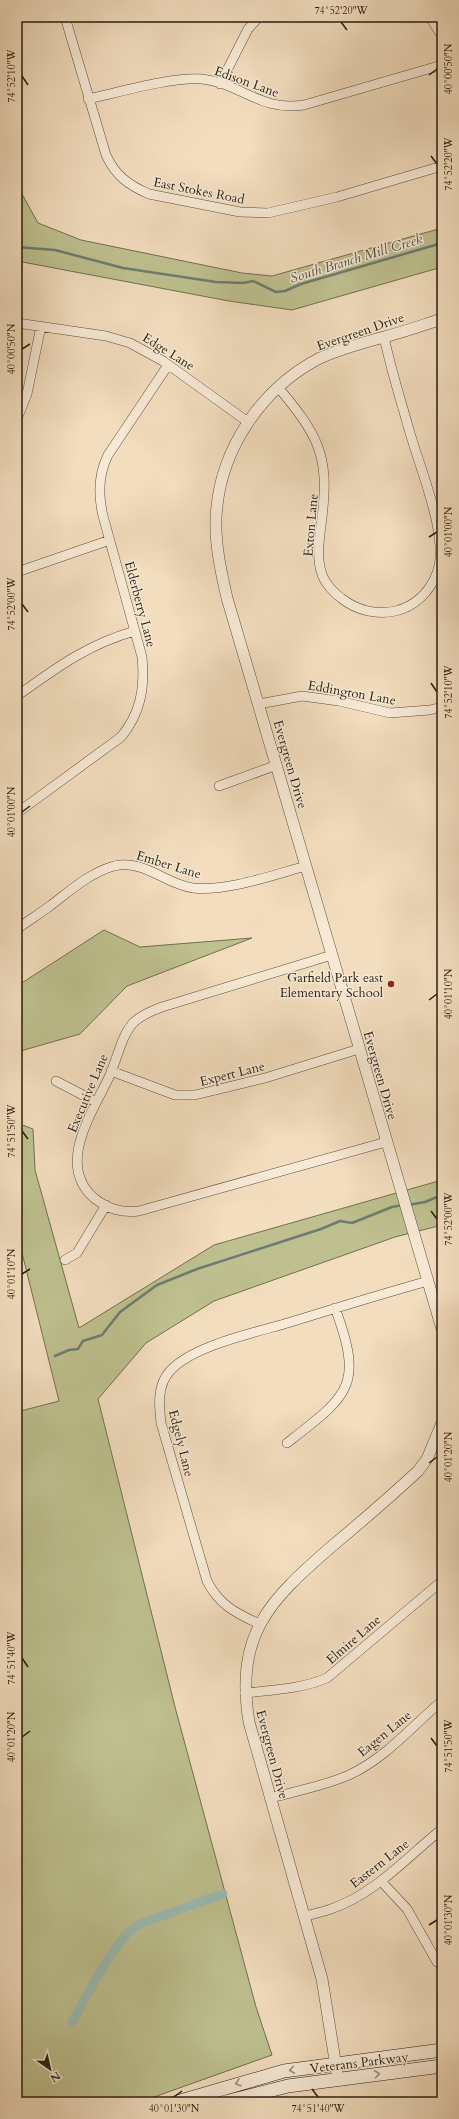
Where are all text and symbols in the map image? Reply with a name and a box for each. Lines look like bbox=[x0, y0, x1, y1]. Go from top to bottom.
text: 74°52'20"W bbox=[314, 4, 369, 18]
text: 40°00'50"N bbox=[442, 43, 456, 94]
text: 74°52'10"W bbox=[5, 48, 19, 103]
street label: Edison Lane bbox=[212, 62, 282, 102]
text: 74°52'20"W bbox=[442, 136, 456, 191]
street label: East Stokes Road bbox=[152, 173, 246, 209]
water label: South Branch Mill Creek bbox=[287, 229, 425, 288]
street label: Evergreen Drive bbox=[314, 309, 407, 355]
text: 40°00'50"N bbox=[5, 323, 19, 374]
street label: Edge Lane bbox=[139, 329, 198, 375]
street label: Exton Lane bbox=[299, 493, 323, 557]
text: 40°01'00"N bbox=[442, 506, 456, 557]
street label: Elderberry Lane bbox=[120, 559, 160, 649]
text: 74°52'00"W bbox=[5, 576, 19, 631]
text: 74°52'10"W bbox=[442, 664, 456, 719]
street label: Eddington Lane bbox=[306, 676, 397, 710]
street label: Evergreen Drive bbox=[269, 718, 311, 811]
text: 40°01'00"N bbox=[5, 786, 19, 837]
street label: Ember Lane bbox=[134, 847, 203, 883]
text: 40°01'10"N bbox=[442, 968, 456, 1019]
place label: Garfield Park east Elementary School bbox=[280, 969, 384, 1002]
marker: Garfield Park east Elementary School bbox=[386, 979, 396, 989]
street label: Evergreen Drive bbox=[359, 1029, 401, 1122]
street label: Executive Lane bbox=[63, 1051, 113, 1136]
street label: Expert Lane bbox=[198, 1057, 267, 1091]
text: 74°51'50"W bbox=[5, 1103, 19, 1158]
text: 74°52'00"W bbox=[442, 1191, 456, 1246]
text: 40°01'10"N bbox=[5, 1248, 19, 1299]
street label: Edgely Lane bbox=[164, 1408, 198, 1479]
text: 40°01'20"N bbox=[442, 1431, 456, 1482]
street label: Elmire Lane bbox=[323, 1611, 385, 1668]
text: 74°51'40"W bbox=[5, 1630, 19, 1685]
street label: Eagen Lane bbox=[354, 1706, 415, 1761]
street label: Evergreen Drive bbox=[252, 1708, 293, 1801]
text: 40°01'20"N bbox=[5, 1711, 19, 1762]
text: 74°51'50"W bbox=[442, 1718, 456, 1773]
street label: Eastern Lane bbox=[346, 1835, 413, 1893]
text: 40°01'30"N bbox=[442, 1894, 456, 1945]
street label: Veterans Parkway bbox=[309, 2048, 409, 2078]
north arrow bbox=[30, 2049, 70, 2089]
one-way arrow bbox=[289, 2065, 295, 2074]
text: N bbox=[47, 2068, 63, 2086]
one-way arrow bbox=[374, 2070, 380, 2079]
one-way arrow bbox=[235, 2078, 242, 2087]
text: 40°01'30"N bbox=[149, 2102, 200, 2116]
text: 74°51'40"W bbox=[291, 2102, 346, 2116]

